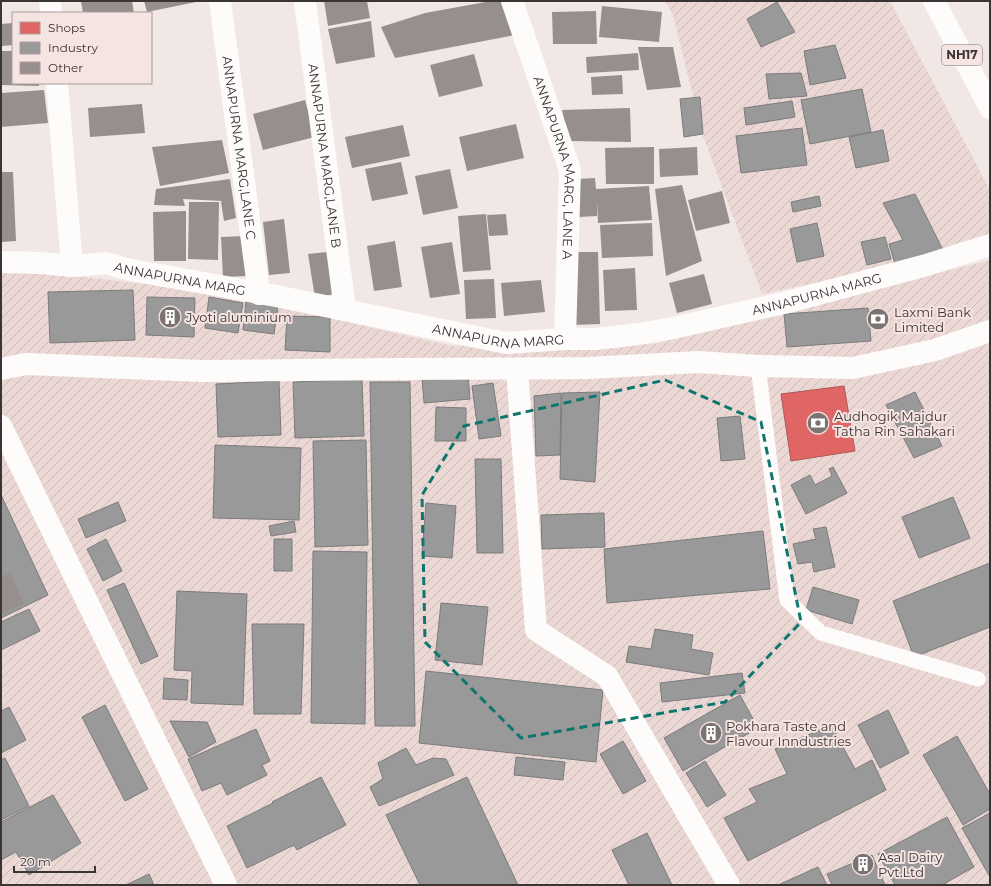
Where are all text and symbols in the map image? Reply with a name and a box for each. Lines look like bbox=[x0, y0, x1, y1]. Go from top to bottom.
legend bbox=[12, 12, 152, 84]
text: Shops bbox=[48, 20, 85, 35]
text: Industry bbox=[48, 40, 98, 55]
road number: NH17 bbox=[942, 45, 982, 65]
street label: ANNAPURNA MARG,LANE C bbox=[219, 55, 260, 241]
text: Other bbox=[48, 60, 83, 75]
street label: ANNAPURNA MARG,LANE B bbox=[305, 63, 345, 249]
street label: ANNAPURNA MARG, LANE A bbox=[530, 74, 579, 261]
street label: ANNAPURNA MARG bbox=[112, 258, 247, 298]
street label: ANNAPURNA MARG bbox=[750, 269, 883, 318]
building icon: Jyoti aluminium bbox=[157, 304, 183, 330]
place label: Laxmi Bank Limited bbox=[894, 304, 971, 335]
bank icon: Laxmi Bank Limited bbox=[865, 306, 891, 332]
place label: Jyoti aluminium bbox=[185, 309, 292, 325]
street label: ANNAPURNA MARG bbox=[431, 320, 565, 352]
place label: Audhogik Majdur Tatha Rin Sahakari bbox=[834, 408, 955, 439]
bank icon: Audhogik Majdur Tatha Rin Sahakari bbox=[805, 410, 831, 436]
place label: Pokhara Taste and Flavour Inndustries bbox=[726, 718, 851, 749]
building icon: Pokhara Taste and Flavour Inndustries bbox=[698, 720, 724, 746]
scale bar bbox=[14, 848, 95, 874]
place label: Asal Dairy Pvt.Ltd bbox=[878, 849, 943, 880]
building icon: Asal Dairy Pvt.Ltd bbox=[850, 851, 876, 877]
text: 20 m bbox=[20, 854, 51, 869]

